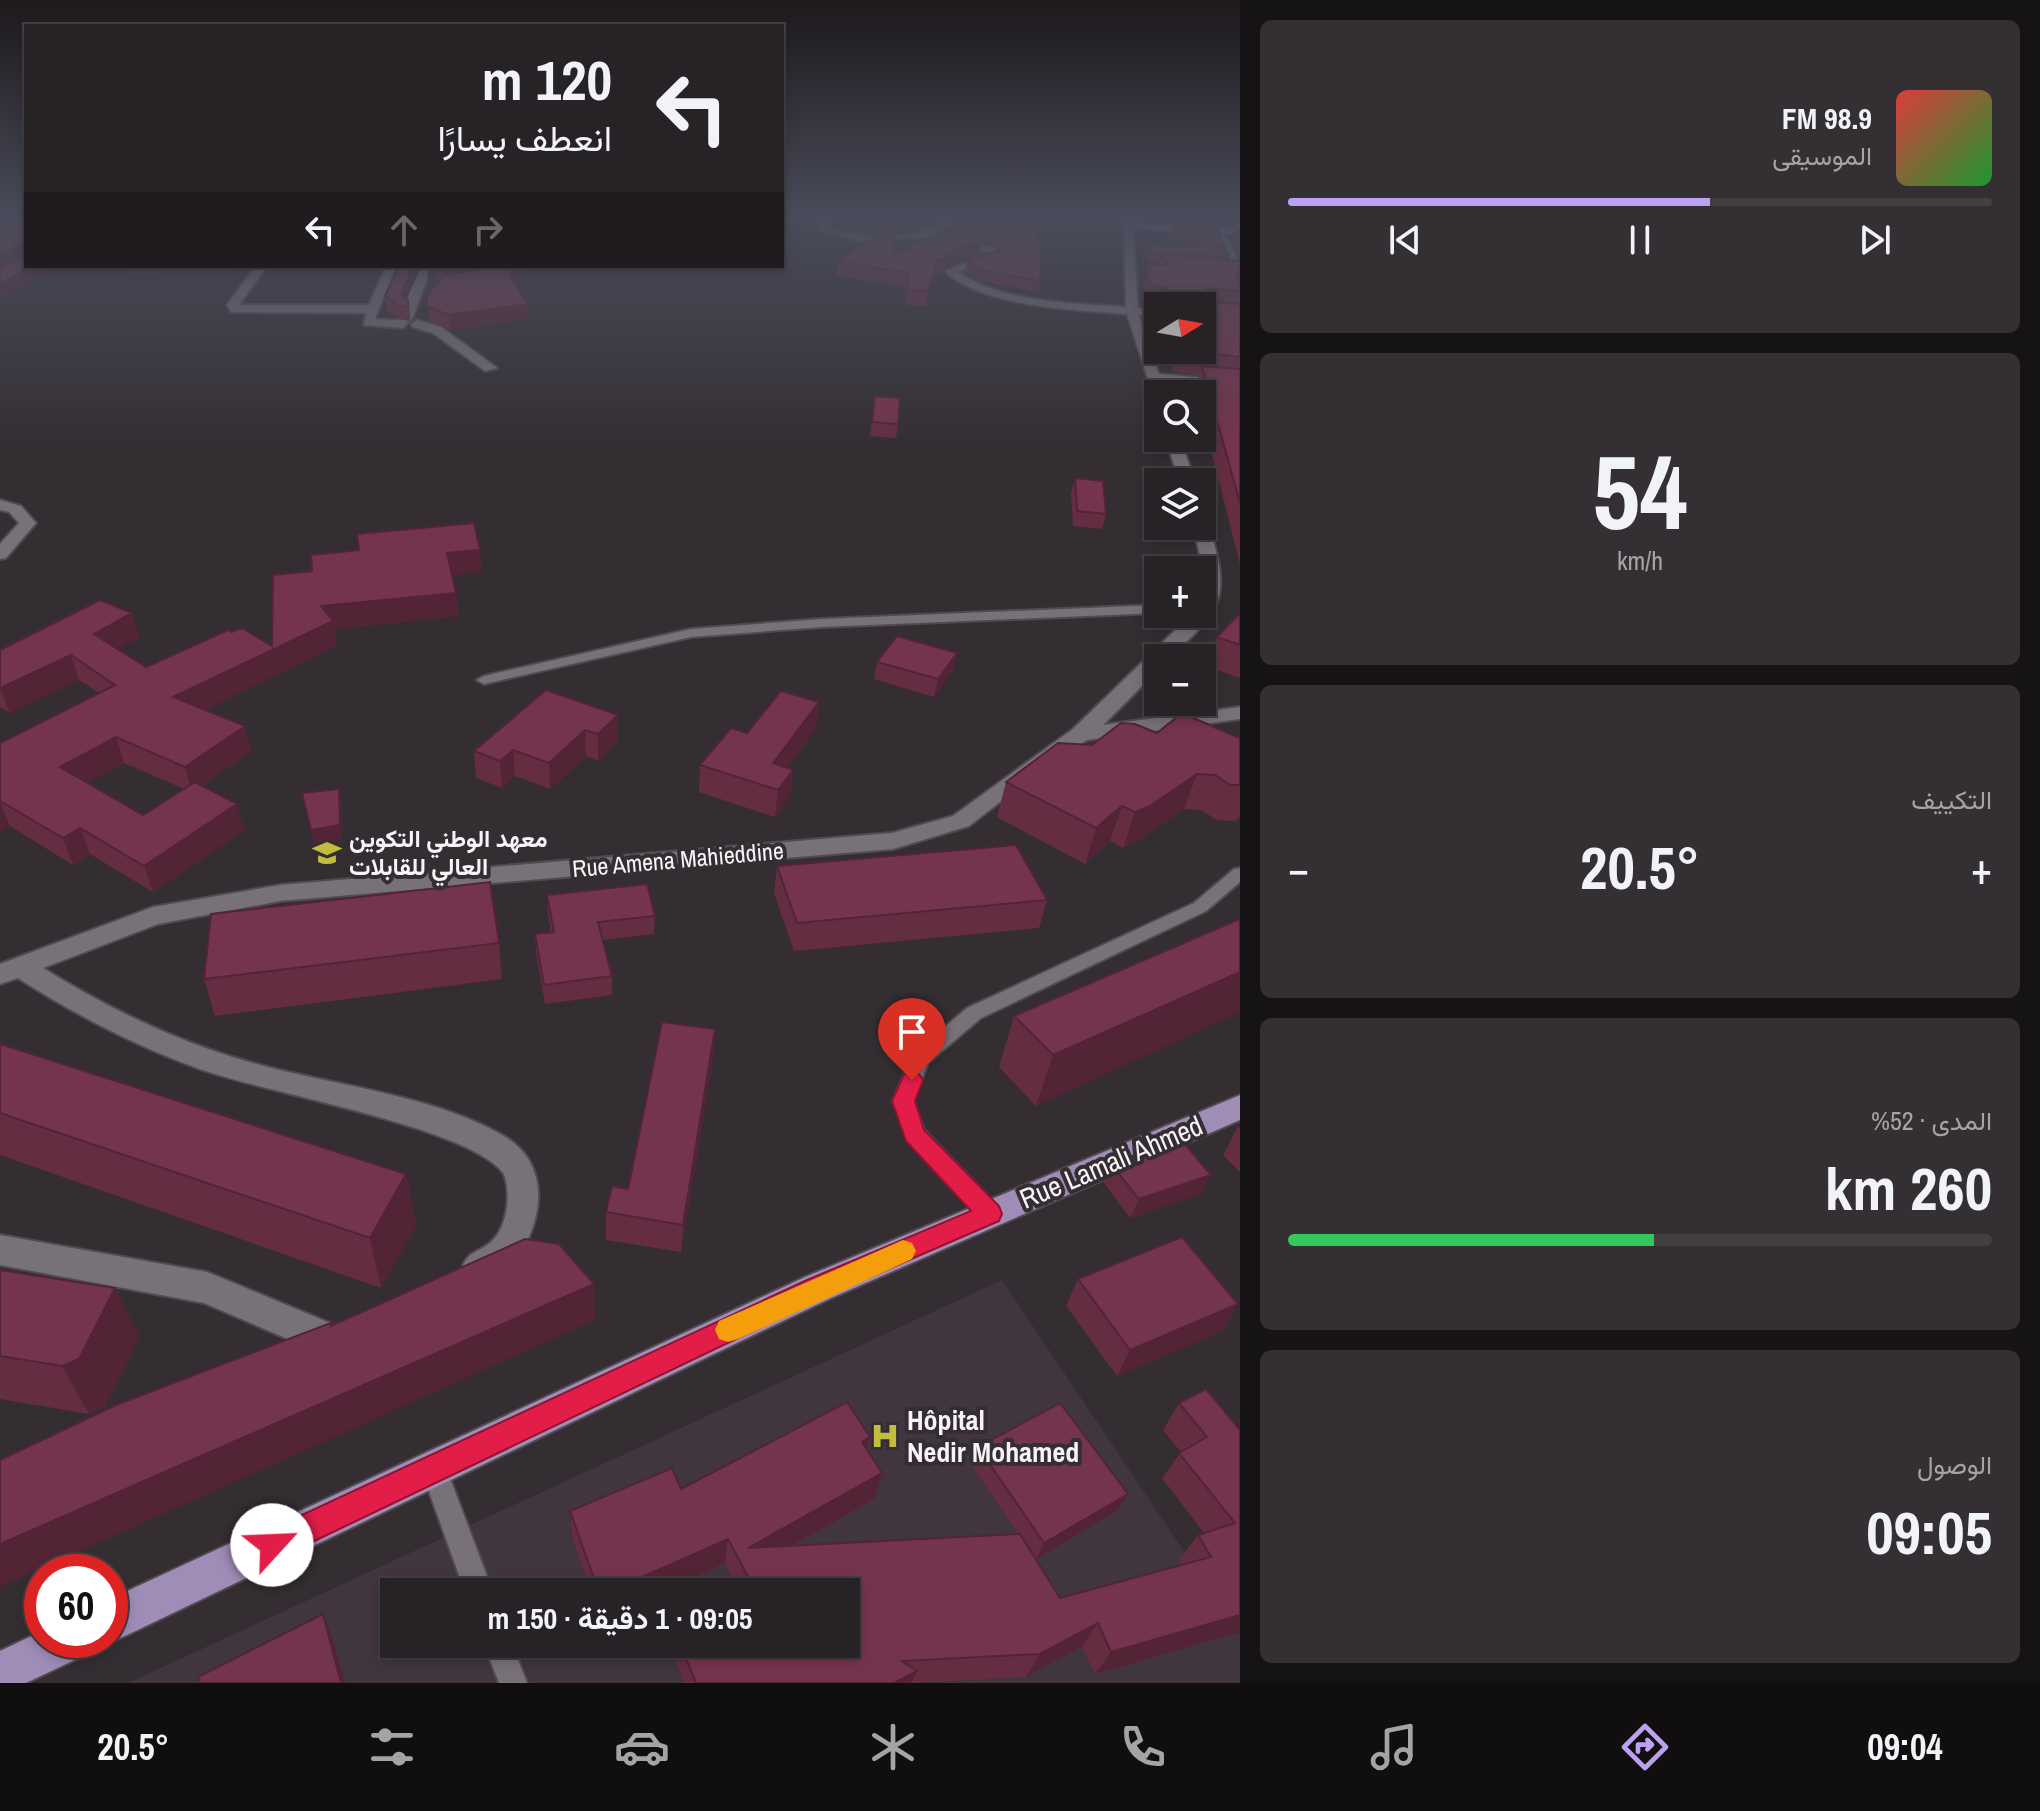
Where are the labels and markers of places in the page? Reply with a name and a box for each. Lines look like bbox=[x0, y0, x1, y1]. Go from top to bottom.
place label: معهد الوطني التكوين العالي للقابلات bbox=[349, 822, 548, 887]
school or university icon: معهد الوطني التكوين العالي للقابلات bbox=[312, 838, 342, 868]
pin bbox=[878, 998, 946, 1080]
place label: Hôpital Nedir Mohamed bbox=[907, 1401, 1079, 1471]
hospital icon: Hôpital Nedir Mohamed bbox=[870, 1421, 900, 1451]

